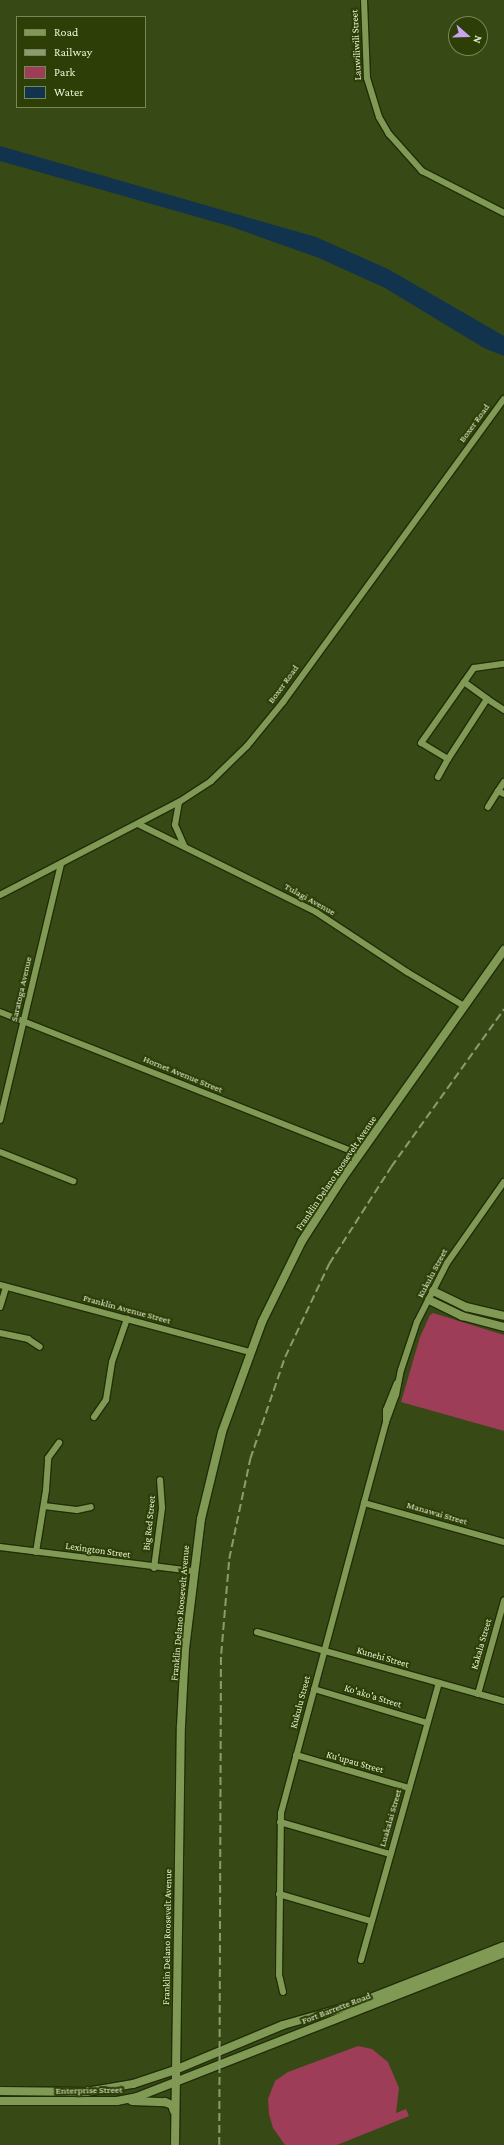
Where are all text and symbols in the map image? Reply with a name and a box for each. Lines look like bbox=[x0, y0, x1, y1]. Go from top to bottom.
street label: Lauwiliwili Street bbox=[348, 9, 364, 81]
legend bbox=[16, 16, 146, 108]
north arrow bbox=[448, 16, 488, 56]
text: Road bbox=[54, 25, 78, 39]
text: N bbox=[471, 34, 485, 45]
text: Railway bbox=[54, 45, 92, 59]
text: Park bbox=[54, 65, 75, 79]
text: Water bbox=[54, 85, 83, 99]
street label: Boxer Road bbox=[456, 401, 492, 445]
street label: Boxer Road bbox=[265, 662, 301, 706]
street label: Tulagi Avenue bbox=[282, 880, 338, 918]
street label: Saratoga Avenue bbox=[8, 955, 34, 1023]
street label: Hornet Avenue Street bbox=[141, 1053, 225, 1095]
street label: Franklin Delano Roosevelt Avenue bbox=[293, 1113, 379, 1233]
street label: Kukulu Street bbox=[414, 1246, 450, 1300]
street label: Franklin Avenue Street bbox=[82, 1292, 172, 1326]
street label: Big Red Street bbox=[140, 1495, 158, 1551]
street label: Manawai Street bbox=[405, 1499, 469, 1527]
street label: Lexington Street bbox=[65, 1539, 131, 1561]
street label: Franklin Delano Roosevelt Avenue bbox=[168, 1545, 192, 1681]
street label: Kakala Street bbox=[468, 1617, 494, 1671]
street label: Kunehi Street bbox=[355, 1644, 411, 1670]
street label: Kukulu Street bbox=[287, 1674, 313, 1730]
street label: Ko'ako'a Street bbox=[343, 1682, 403, 1710]
street label: Ku'upau Street bbox=[325, 1748, 385, 1776]
street label: Luakalai Street bbox=[376, 1788, 404, 1848]
street label: Franklin Delano Roosevelt Avenue bbox=[160, 1869, 174, 2005]
street label: Fort Barrette Road bbox=[300, 1989, 372, 2027]
street label: Enterprise Street bbox=[55, 2083, 123, 2097]

